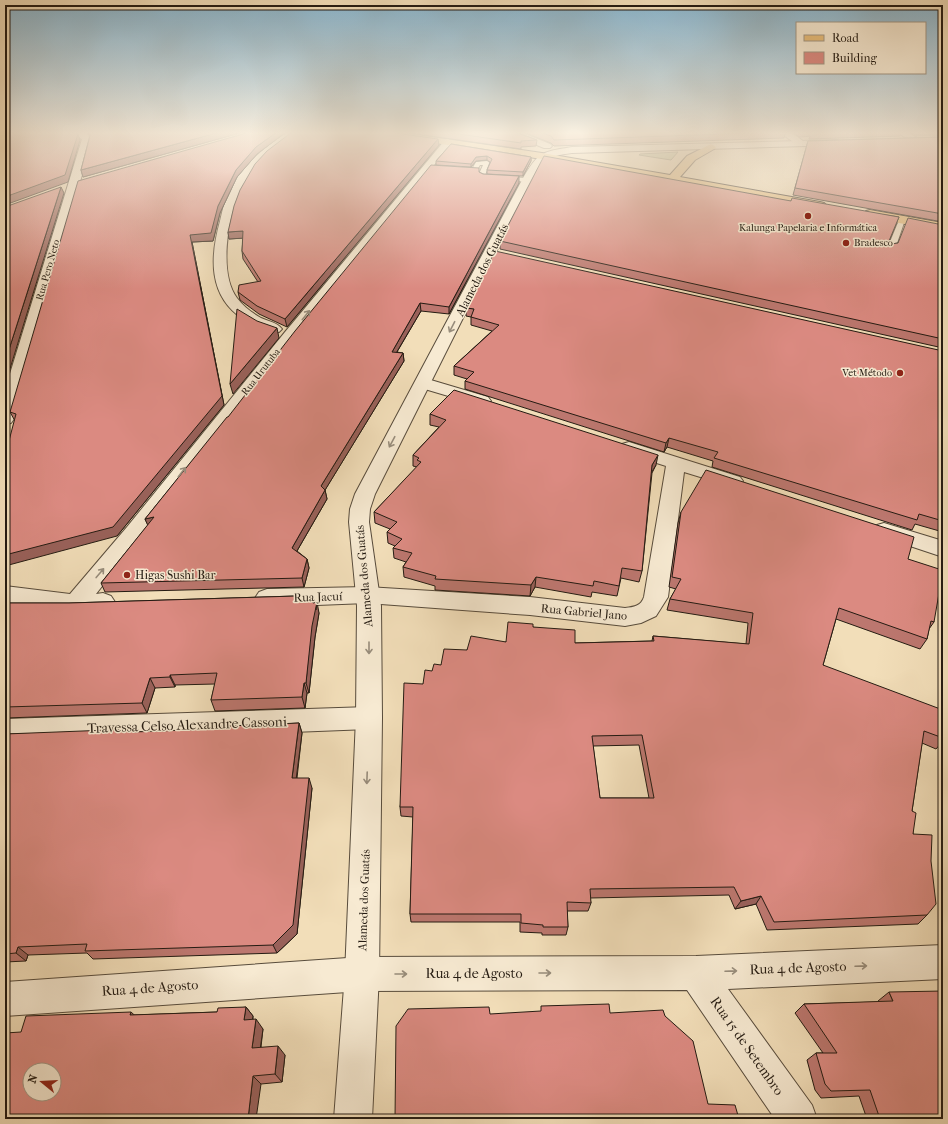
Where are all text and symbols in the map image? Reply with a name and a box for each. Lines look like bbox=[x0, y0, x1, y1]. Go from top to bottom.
legend bbox=[796, 22, 926, 74]
text: Road bbox=[832, 31, 859, 45]
text: Building bbox=[832, 51, 877, 65]
marker: Kalunga Papelaria e Informática bbox=[803, 211, 813, 221]
street label: Alameda dos Guatás bbox=[452, 221, 512, 319]
place label: Kalunga Papelaria e Informática bbox=[739, 222, 877, 234]
place label: Bradesco bbox=[854, 237, 893, 249]
street label: Rua Pero Neto bbox=[34, 238, 62, 302]
marker: Bradesco bbox=[841, 238, 851, 248]
one-way arrow bbox=[302, 310, 311, 321]
one-way arrow bbox=[448, 320, 456, 332]
street label: Rua Urutuba bbox=[239, 346, 283, 398]
place label: Vet Método bbox=[841, 367, 892, 379]
marker: Vet Método bbox=[895, 368, 905, 378]
one-way arrow bbox=[388, 436, 396, 448]
one-way arrow bbox=[177, 466, 186, 477]
street label: Alameda dos Guatás bbox=[353, 524, 376, 628]
one-way arrow bbox=[95, 568, 104, 578]
place label: Higas Sushi Bar bbox=[135, 568, 216, 582]
marker: Higas Sushi Bar bbox=[122, 570, 132, 580]
street label: Rua Jacuí bbox=[293, 589, 343, 605]
street label: Rua Gabriel Jano bbox=[540, 601, 628, 623]
one-way arrow bbox=[365, 641, 373, 654]
street label: Travessa Celso Alexandre Cassoni bbox=[87, 713, 287, 737]
one-way arrow bbox=[364, 771, 371, 784]
street label: Alameda dos Guatás bbox=[355, 848, 373, 952]
street label: Rua 4 de Agosto bbox=[749, 958, 847, 978]
one-way arrow bbox=[854, 962, 867, 970]
street label: Rua 4 de Agosto bbox=[425, 965, 523, 982]
one-way arrow bbox=[724, 967, 737, 975]
one-way arrow bbox=[538, 969, 551, 977]
one-way arrow bbox=[394, 970, 407, 978]
street label: Rua 4 de Agosto bbox=[101, 976, 199, 1000]
street label: Rua 15 de Setembro bbox=[707, 993, 787, 1099]
north arrow bbox=[22, 1062, 62, 1102]
text: N bbox=[25, 1072, 41, 1085]

